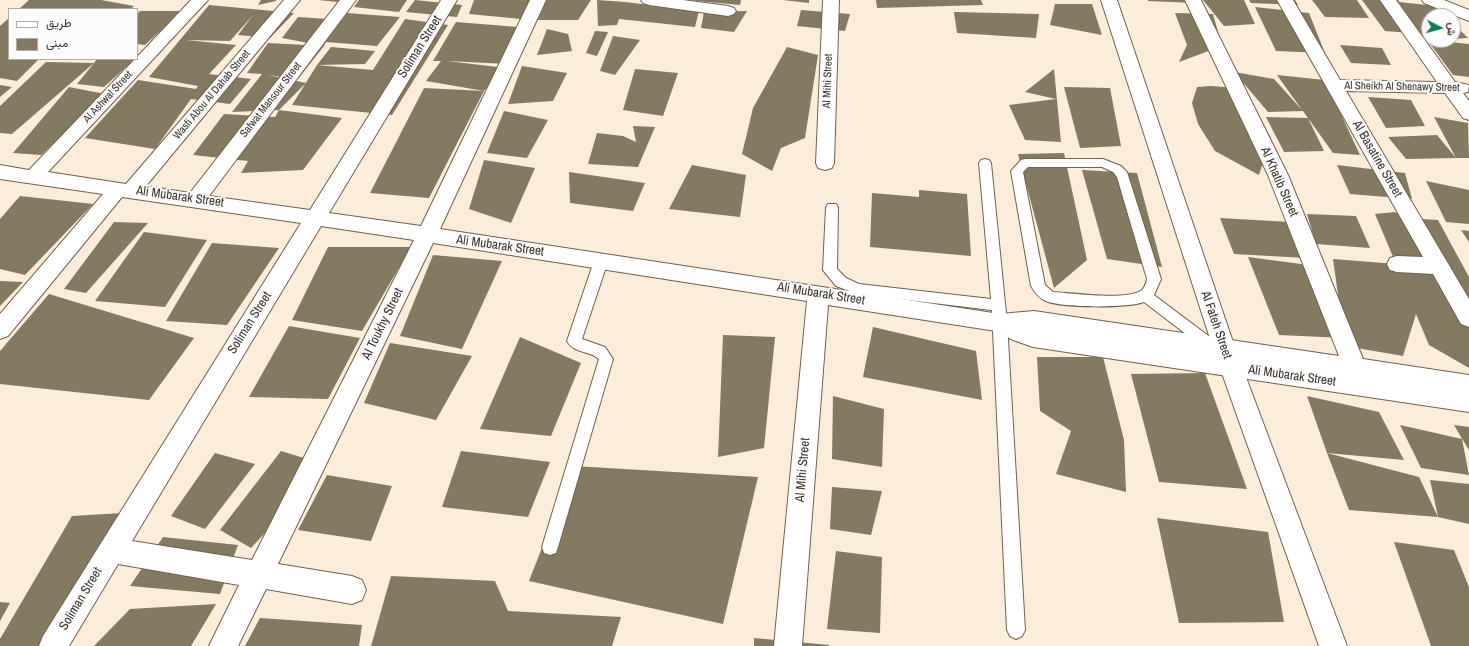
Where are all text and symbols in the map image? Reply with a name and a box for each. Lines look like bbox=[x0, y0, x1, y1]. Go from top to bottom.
legend bbox=[8, 8, 138, 60]
north arrow bbox=[1421, 8, 1461, 48]
street label: Soliman Street bbox=[395, 13, 445, 81]
text: طريق bbox=[46, 15, 71, 31]
text: ش bbox=[1444, 22, 1460, 36]
text: مبنى bbox=[46, 35, 68, 51]
street label: Wasfi Abou Al Dahab Street bbox=[171, 48, 253, 142]
street label: Al Mihi Street bbox=[820, 53, 836, 109]
street label: Safwat Mansour Street bbox=[238, 60, 304, 140]
street label: Al Ashwal Street bbox=[81, 68, 135, 126]
street label: Al Sheikh Al Shenawy Street bbox=[1344, 79, 1460, 95]
street label: Al Basatine Street bbox=[1349, 118, 1405, 200]
street label: Al Khatib Street bbox=[1257, 145, 1301, 219]
street label: Ali Mubarak Street bbox=[135, 183, 225, 211]
street label: Ali Mubarak Street bbox=[455, 232, 545, 260]
street label: Ali Mubarak Street bbox=[776, 279, 866, 309]
street label: Al Toukhy Street bbox=[359, 286, 407, 362]
street label: Soliman Street bbox=[225, 289, 275, 357]
street label: Al Fateh Street bbox=[1197, 289, 1235, 361]
street label: Ali Mubarak Street bbox=[1247, 362, 1337, 390]
street label: Al Mihi Street bbox=[792, 437, 814, 503]
street label: Soliman Street bbox=[56, 565, 106, 633]

